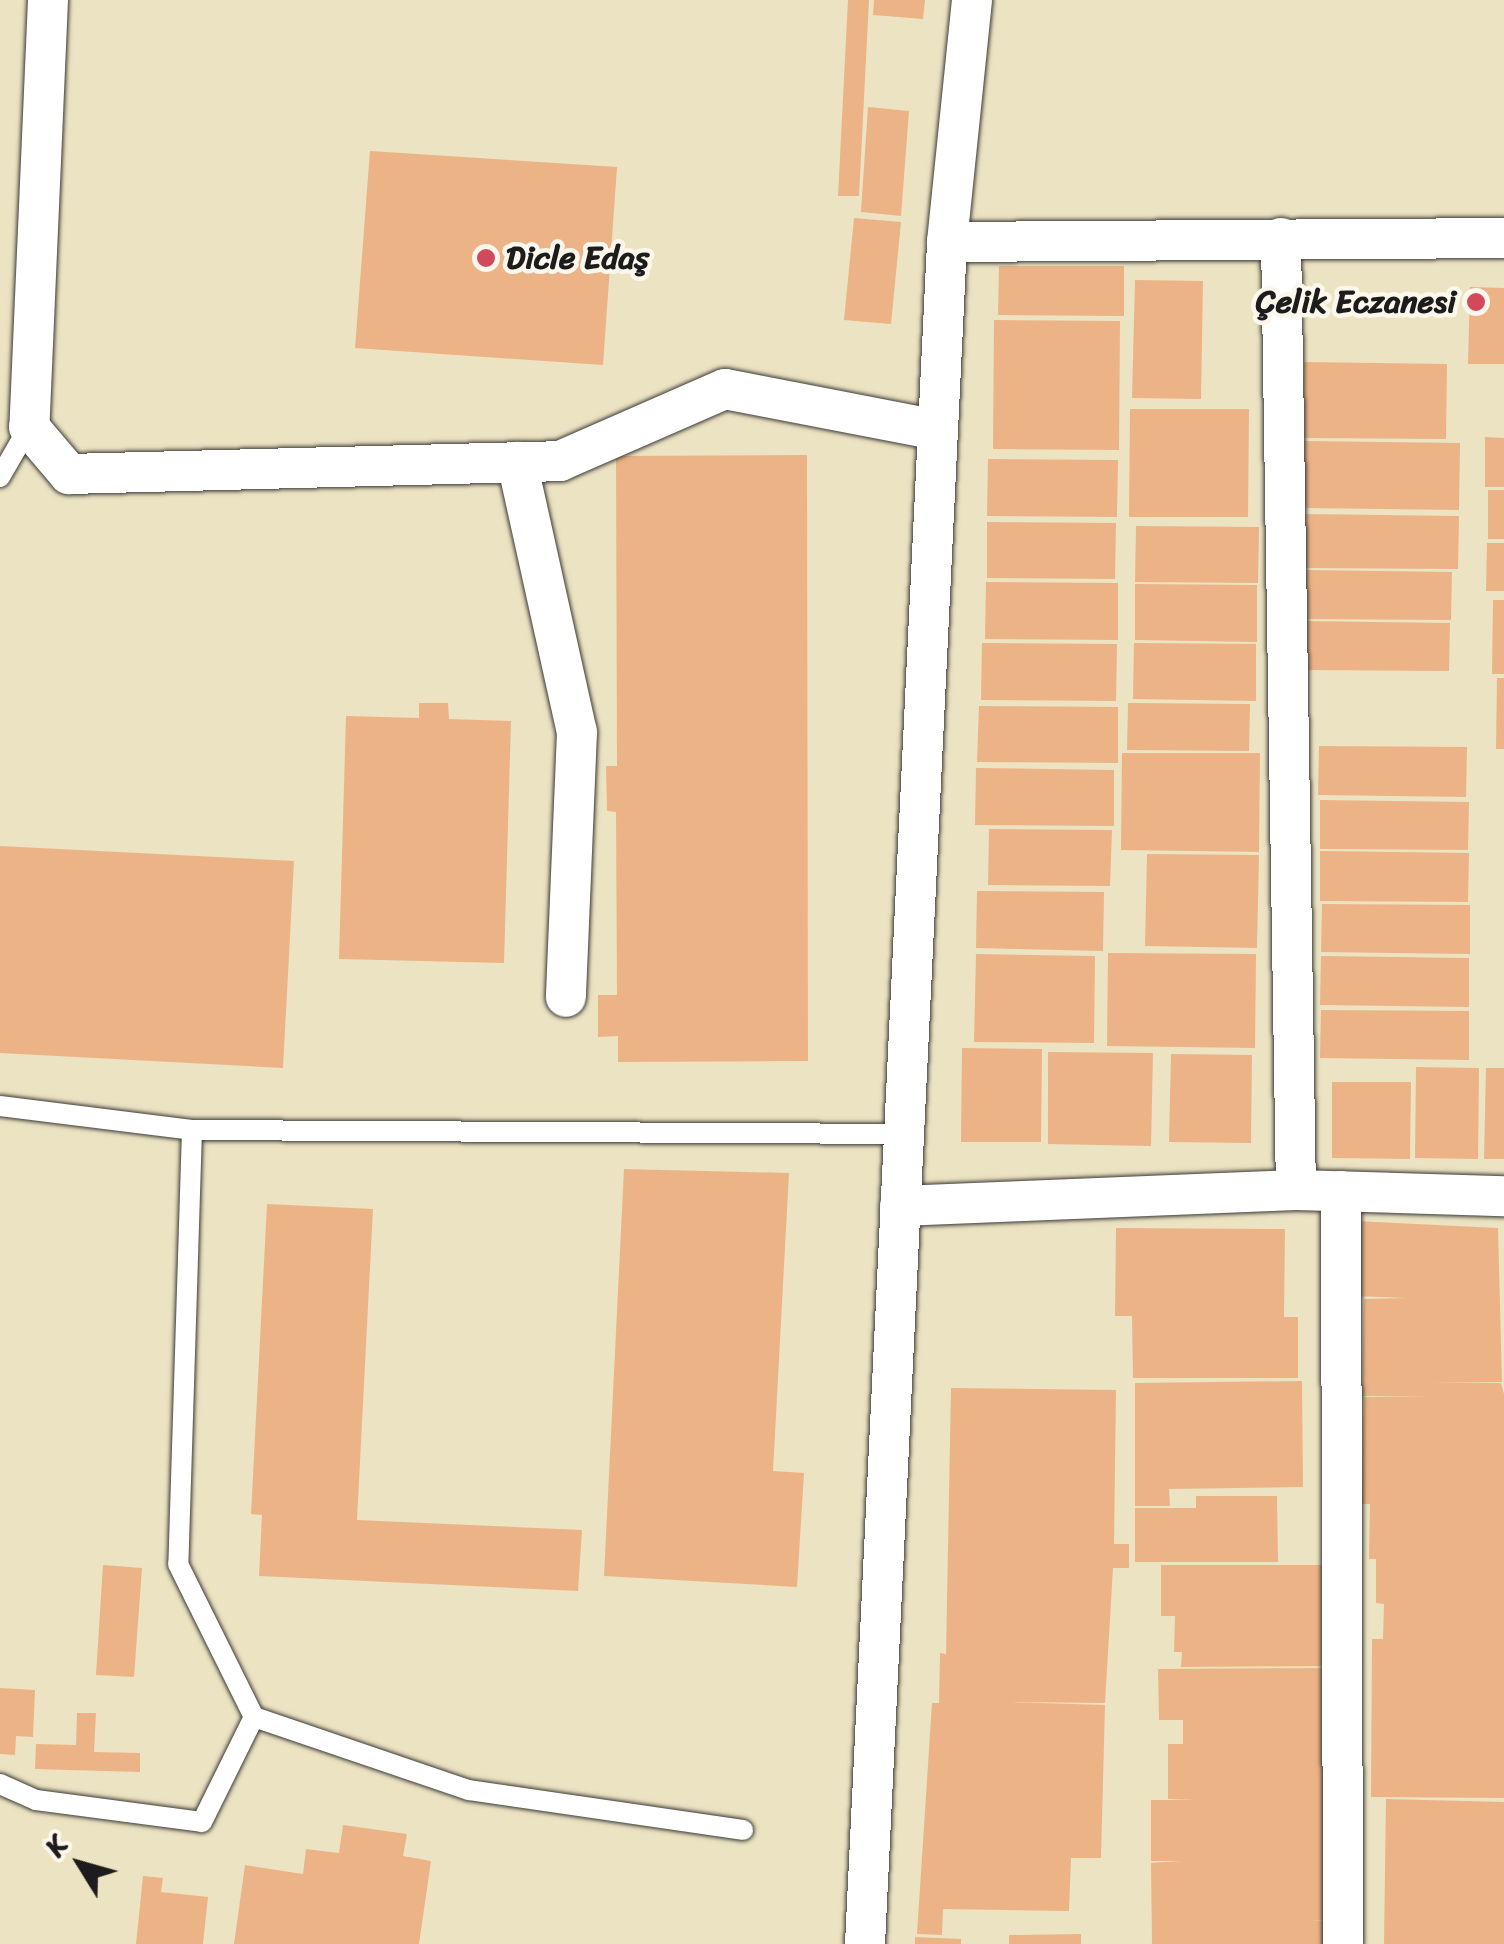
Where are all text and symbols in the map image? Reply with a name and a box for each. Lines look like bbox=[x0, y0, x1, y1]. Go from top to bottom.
place label: Dicle Edaş bbox=[506, 239, 649, 277]
marker: Dicle Edaş bbox=[475, 247, 497, 269]
place label: Çelik Eczanesi bbox=[1254, 283, 1456, 321]
marker: Çelik Eczanesi bbox=[1465, 291, 1487, 313]
north arrow bbox=[30, 1814, 130, 1914]
text: K bbox=[31, 1824, 80, 1867]

